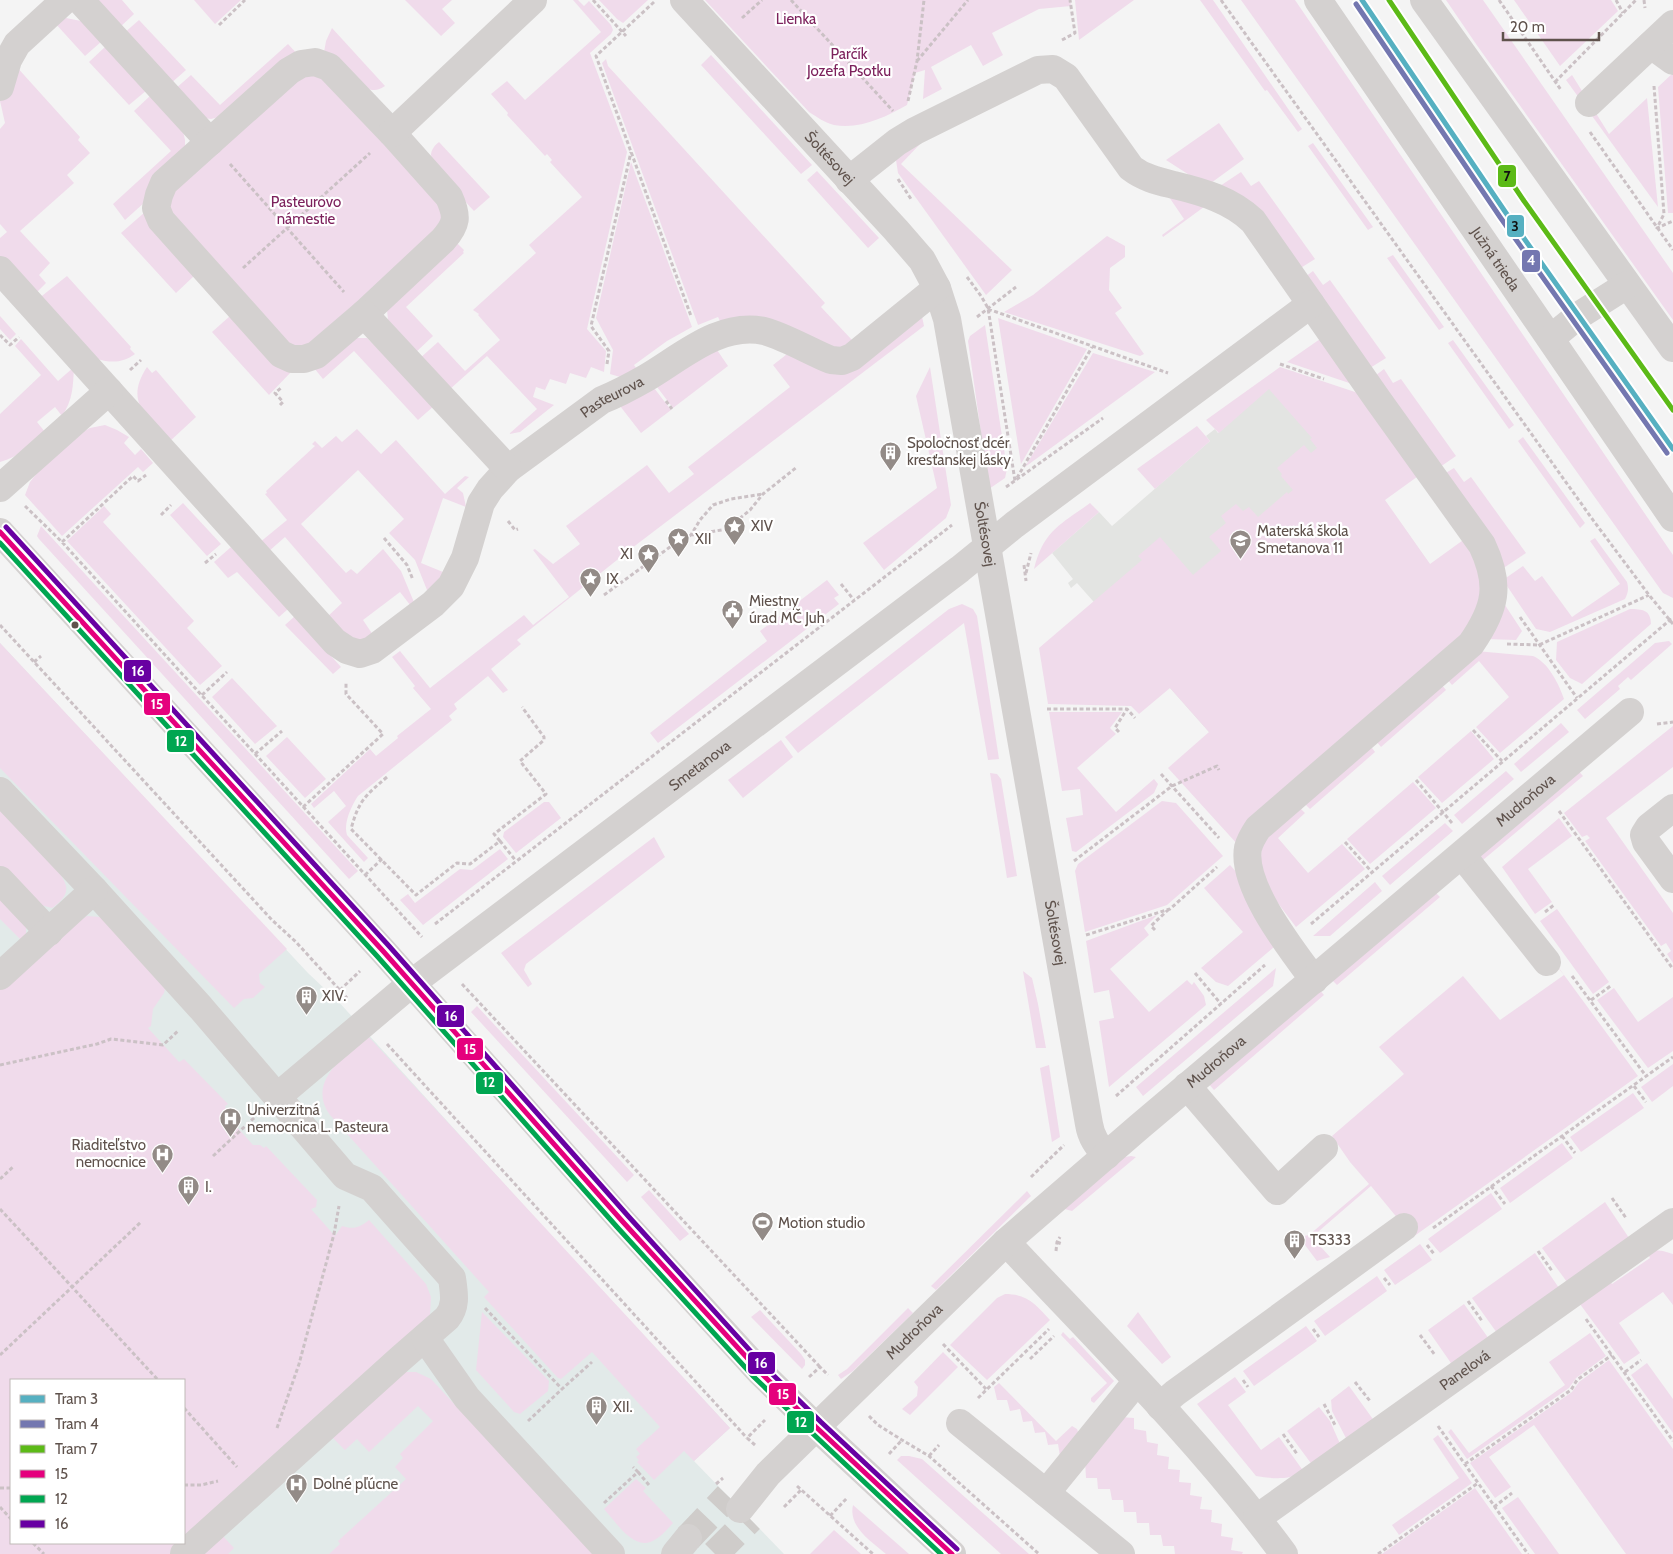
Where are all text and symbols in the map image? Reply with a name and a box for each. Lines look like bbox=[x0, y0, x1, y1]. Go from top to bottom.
park label: Lienka bbox=[776, 10, 817, 28]
scale bar bbox=[1503, 10, 1599, 42]
text: 20 m bbox=[1510, 18, 1545, 36]
park label: Parčík Jozefa Psotku bbox=[806, 45, 891, 80]
street label: Šoltésovej bbox=[801, 127, 859, 188]
line badge: 7 bbox=[1497, 164, 1517, 188]
text: 7 bbox=[1503, 167, 1511, 185]
park label: Pasteurovo námestie bbox=[271, 193, 341, 228]
line badge: 3 bbox=[1506, 214, 1525, 238]
text: 3 bbox=[1511, 217, 1519, 235]
street label: Južná trieda bbox=[1467, 223, 1524, 295]
line badge: 4 bbox=[1521, 249, 1541, 273]
text: 4 bbox=[1527, 251, 1535, 269]
street label: Pasteurova bbox=[577, 372, 647, 422]
place label: Spoločnosť dcér kresťanskej lásky bbox=[907, 434, 1011, 469]
building icon: Spoločnosť dcér kresťanskej lásky bbox=[879, 440, 903, 471]
street label: Šoltésovej bbox=[970, 500, 999, 568]
place icon: XIV bbox=[723, 514, 747, 545]
place label: XIV bbox=[751, 517, 774, 535]
place label: Materská škola Smetanova 11 bbox=[1257, 522, 1349, 557]
place icon: XII bbox=[667, 527, 691, 558]
school or university icon: Materská škola Smetanova 11 bbox=[1229, 528, 1253, 559]
place label: XII bbox=[695, 530, 712, 548]
place icon: XI bbox=[637, 542, 661, 573]
place label: XI bbox=[620, 545, 633, 563]
place icon: IX bbox=[578, 567, 602, 598]
place label: IX bbox=[606, 570, 619, 588]
place label: Miestny úrad MČ Juh bbox=[749, 592, 825, 627]
public building icon: Miestny úrad MČ Juh bbox=[721, 598, 745, 629]
unlabelled marker bbox=[70, 620, 80, 630]
line badge: 16 bbox=[123, 659, 152, 683]
text: 16 bbox=[131, 662, 145, 680]
line badge: 15 bbox=[143, 692, 171, 716]
text: 15 bbox=[151, 695, 163, 713]
line badge: 12 bbox=[166, 729, 195, 753]
text: 12 bbox=[175, 732, 187, 750]
street label: Smetanova bbox=[665, 736, 735, 795]
street label: Mudroňova bbox=[1492, 770, 1559, 830]
street label: Šoltésovej bbox=[1041, 899, 1070, 967]
building icon: XIV. bbox=[294, 984, 318, 1015]
place label: XIV. bbox=[322, 987, 346, 1005]
line badge: 16 bbox=[436, 1004, 465, 1028]
text: 16 bbox=[444, 1007, 458, 1025]
street label: Mudroňova bbox=[1183, 1031, 1250, 1092]
line badge: 15 bbox=[456, 1037, 484, 1061]
text: 15 bbox=[464, 1040, 476, 1058]
line badge: 12 bbox=[475, 1071, 504, 1095]
text: 12 bbox=[483, 1073, 495, 1091]
place label: Univerzitná nemocnica L. Pasteura bbox=[247, 1101, 389, 1136]
hospital icon: Univerzitná nemocnica L. Pasteura bbox=[219, 1107, 243, 1138]
place label: Riaditeľstvo nemocnice bbox=[72, 1136, 146, 1171]
hospital icon: Riaditeľstvo nemocnice bbox=[150, 1142, 174, 1173]
building icon: I. bbox=[177, 1175, 201, 1206]
place label: I. bbox=[205, 1178, 212, 1196]
sports icon: Motion studio bbox=[750, 1211, 774, 1242]
place label: Motion studio bbox=[778, 1214, 865, 1232]
building icon: TS333 bbox=[1282, 1228, 1306, 1259]
place label: TS333 bbox=[1310, 1231, 1351, 1249]
street label: Mudroňova bbox=[882, 1299, 947, 1363]
street label: Panelová bbox=[1436, 1346, 1494, 1394]
line badge: 16 bbox=[747, 1351, 776, 1375]
text: 16 bbox=[754, 1354, 768, 1372]
legend bbox=[10, 1379, 185, 1544]
line badge: 15 bbox=[768, 1382, 797, 1406]
text: 15 bbox=[777, 1385, 789, 1403]
text: Tram 3 bbox=[55, 1390, 98, 1408]
building icon: XII. bbox=[585, 1395, 609, 1426]
place label: XII. bbox=[613, 1398, 633, 1416]
line badge: 12 bbox=[786, 1410, 815, 1434]
text: 12 bbox=[795, 1413, 807, 1431]
text: Tram 4 bbox=[55, 1415, 99, 1433]
text: Tram 7 bbox=[55, 1440, 98, 1458]
text: 15 bbox=[55, 1465, 68, 1483]
hospital icon: Dolné pľúcne bbox=[285, 1472, 309, 1503]
place label: Dolné pľúcne bbox=[313, 1475, 399, 1493]
text: 12 bbox=[55, 1490, 68, 1508]
text: 16 bbox=[55, 1515, 68, 1533]

